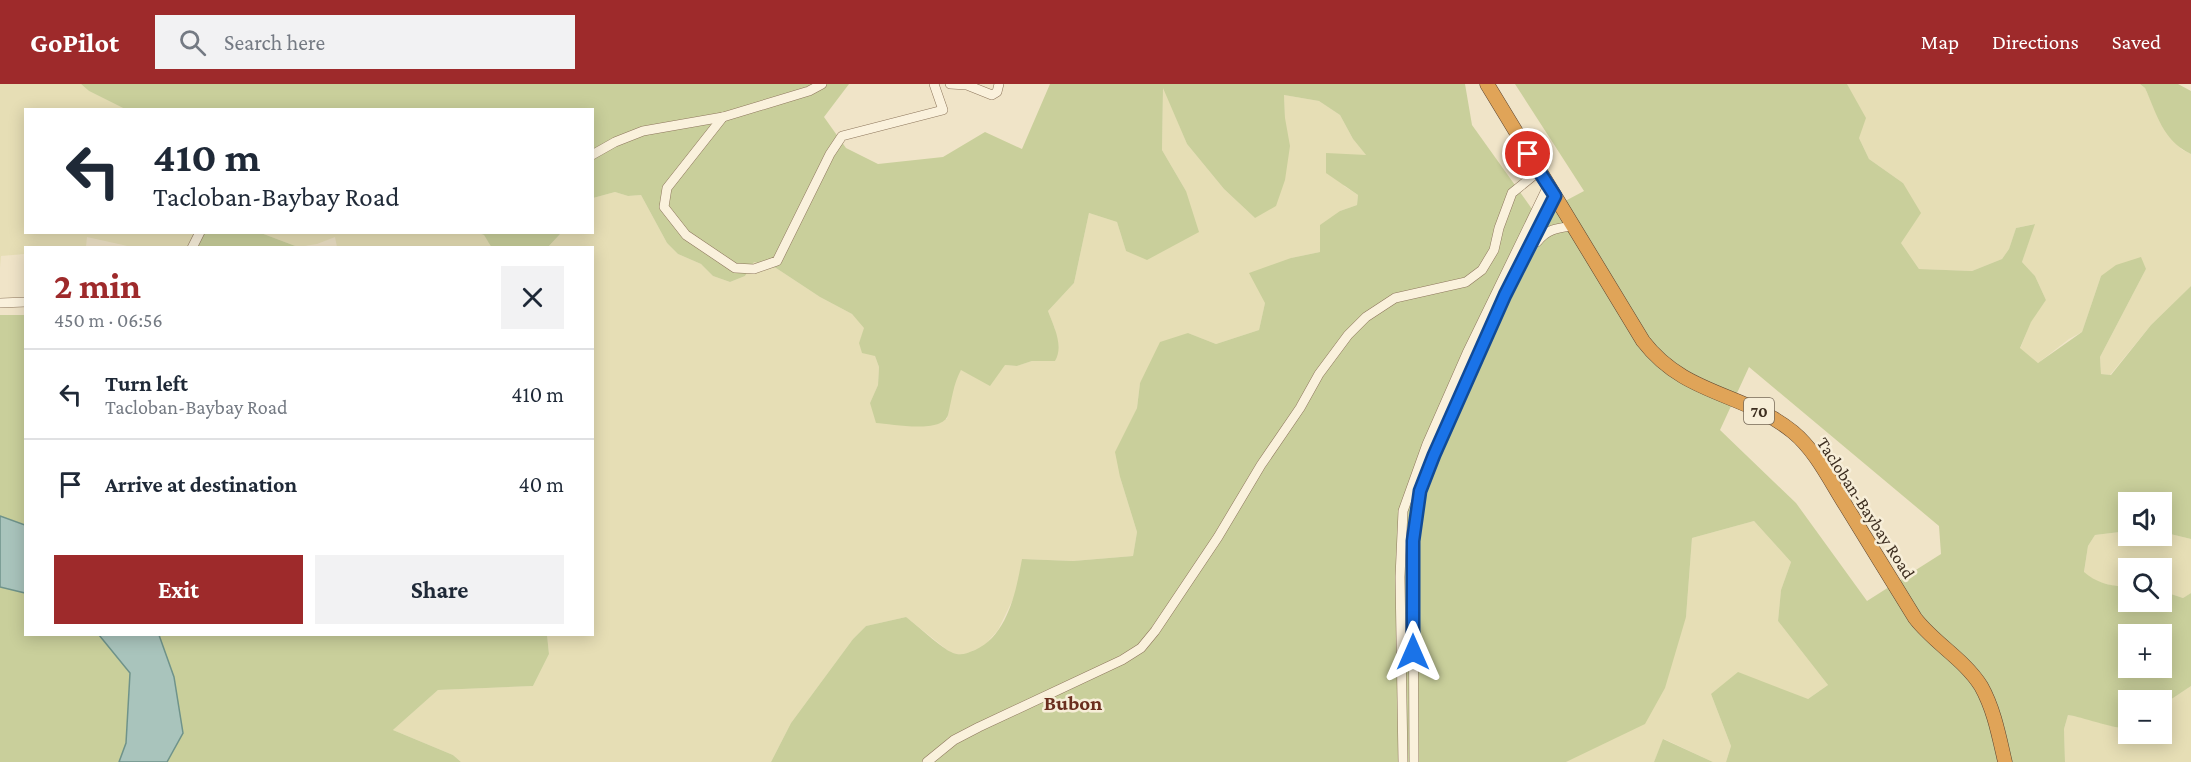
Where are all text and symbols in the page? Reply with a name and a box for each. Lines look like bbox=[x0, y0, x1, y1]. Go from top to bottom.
search box bbox=[155, 15, 575, 69]
icon: search bbox=[176, 26, 209, 59]
text: GoPilot bbox=[30, 27, 119, 58]
text: Search here bbox=[224, 30, 325, 55]
text: Map bbox=[1921, 30, 1959, 54]
text: Directions bbox=[1992, 30, 2079, 54]
text: Saved bbox=[2112, 30, 2161, 54]
pin bbox=[1502, 128, 1553, 179]
icon: left bbox=[54, 132, 132, 210]
text: 410 m bbox=[153, 133, 261, 180]
icon: arrive bbox=[1511, 137, 1544, 170]
text: Tacloban-Baybay Road bbox=[153, 182, 399, 212]
text: 2 min bbox=[54, 266, 141, 306]
button: close bbox=[501, 266, 564, 329]
text: 450 m · 06:56 bbox=[54, 309, 163, 331]
text: Turn left bbox=[105, 371, 188, 396]
icon: left bbox=[54, 378, 87, 411]
text: 410 m bbox=[511, 382, 564, 407]
text: Tacloban-Baybay Road bbox=[105, 396, 288, 418]
road number: 70 bbox=[1744, 398, 1774, 424]
street label: Tacloban-Baybay Road bbox=[1813, 434, 1919, 583]
icon: arrive bbox=[54, 468, 87, 501]
text: Arrive at destination bbox=[105, 472, 297, 497]
text: 40 m bbox=[519, 472, 564, 497]
map controls bbox=[2118, 492, 2172, 744]
button: sound bbox=[2118, 492, 2172, 546]
button: Exit bbox=[54, 555, 303, 624]
button: Share bbox=[315, 555, 564, 624]
button: search bbox=[2118, 558, 2172, 612]
position arrow bbox=[1381, 620, 1445, 684]
button: + bbox=[2118, 624, 2172, 678]
button: − bbox=[2118, 690, 2172, 744]
district label: Bubon bbox=[1044, 691, 1102, 715]

